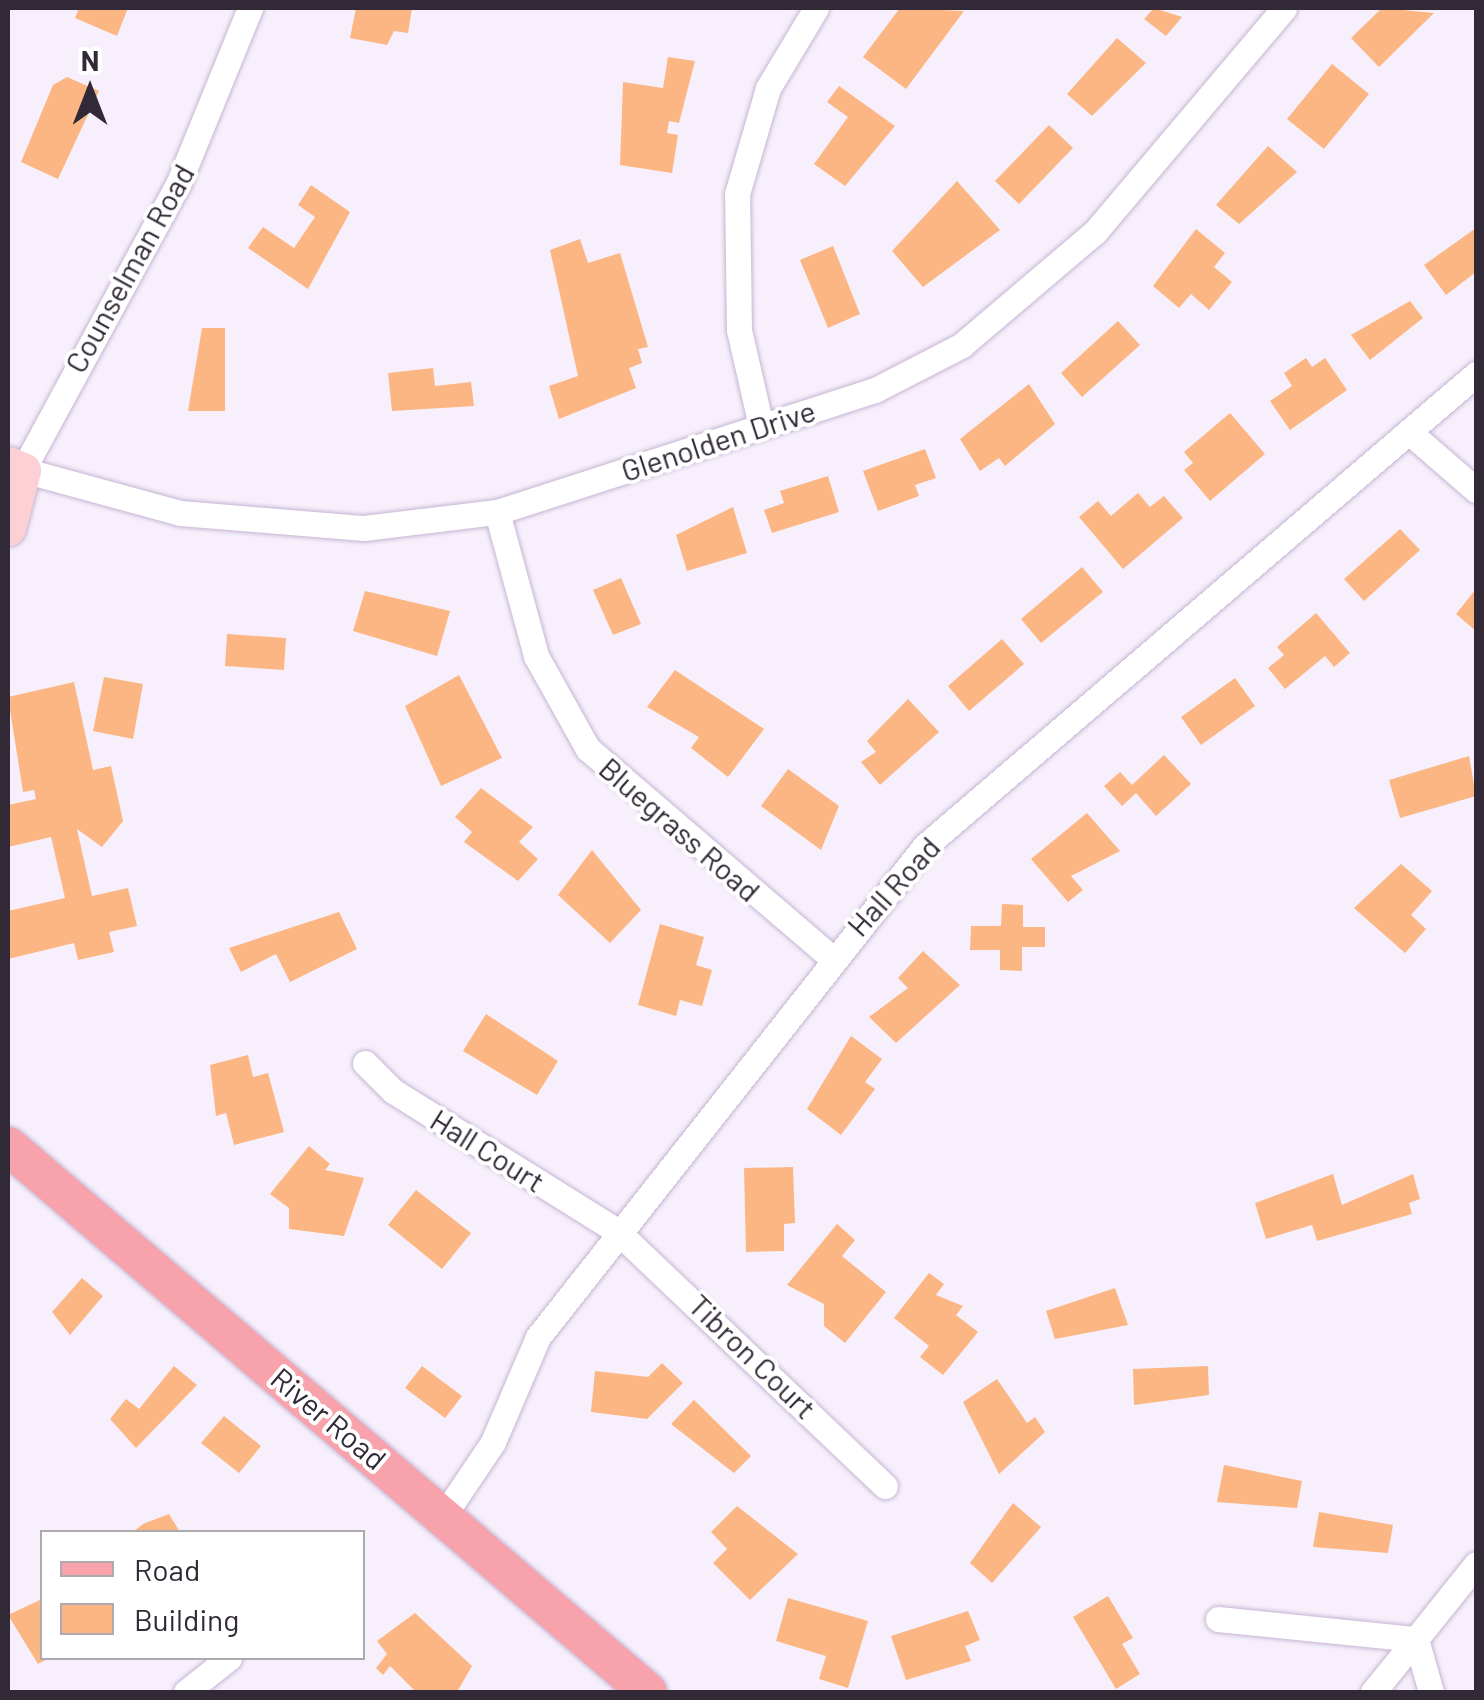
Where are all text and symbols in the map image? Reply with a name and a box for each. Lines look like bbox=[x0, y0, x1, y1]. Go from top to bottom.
north arrow bbox=[40, 40, 140, 140]
text: N bbox=[81, 43, 99, 77]
street label: Counselman Road bbox=[57, 157, 201, 379]
street label: Glenolden Drive bbox=[616, 392, 820, 488]
street label: Bluegrass Road bbox=[592, 750, 768, 908]
street label: Hall Road bbox=[839, 829, 947, 943]
street label: Hall Court bbox=[424, 1101, 552, 1199]
street label: Tibron Court bbox=[682, 1286, 824, 1426]
street label: River Road bbox=[264, 1360, 394, 1476]
legend bbox=[40, 1530, 365, 1660]
text: Road bbox=[134, 1551, 200, 1587]
text: Building bbox=[134, 1601, 239, 1637]

